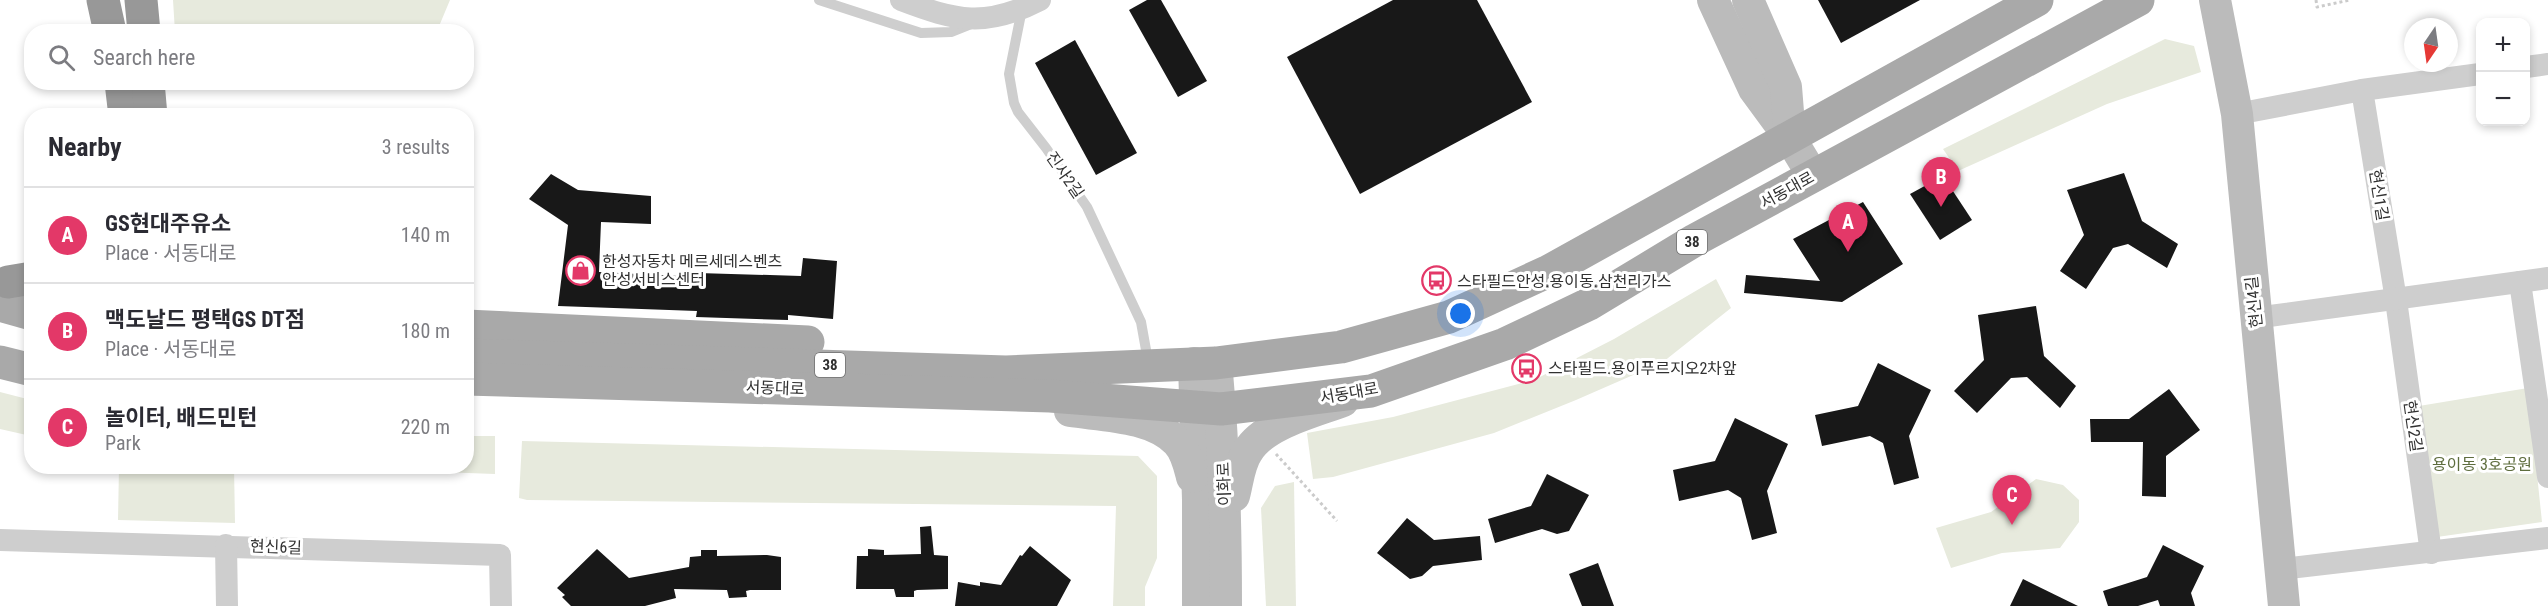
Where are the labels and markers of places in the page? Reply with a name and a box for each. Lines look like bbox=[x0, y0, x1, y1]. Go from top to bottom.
pin: B bbox=[1922, 158, 1960, 207]
pin: A bbox=[1828, 202, 1868, 252]
place label: 한성자동차 메르세데스벤츠 안성서비스센터 bbox=[602, 252, 782, 289]
shop icon: 한성자동차 메르세데스벤츠 안성서비스센터 bbox=[565, 254, 597, 286]
bus stop icon: 스타필드안성.용이동.삼천리가스 bbox=[1420, 265, 1452, 297]
place label: 스타필드안성.용이동.삼천리가스 bbox=[1457, 272, 1672, 291]
bus stop icon: 스타필드.용이푸르지오2차앞 bbox=[1511, 352, 1543, 384]
place label: 스타필드.용이푸르지오2차앞 bbox=[1548, 359, 1737, 378]
pin: C bbox=[1992, 476, 2032, 525]

